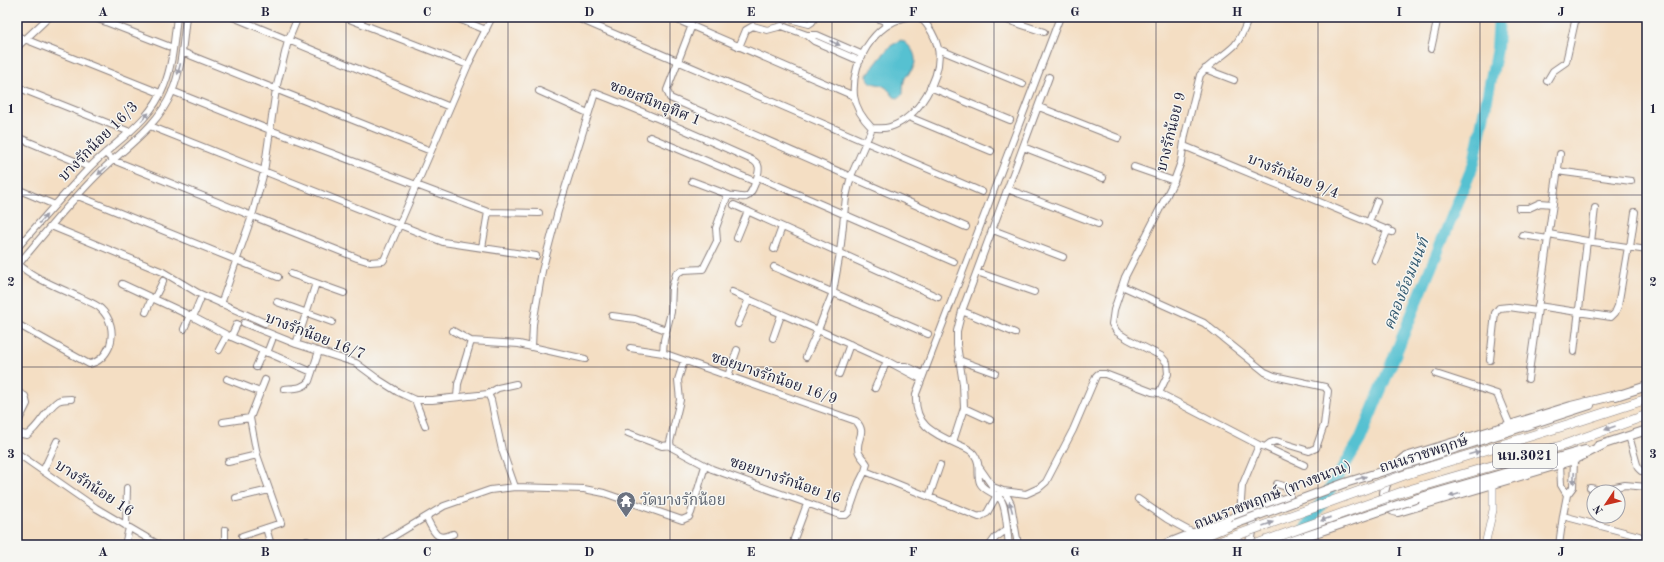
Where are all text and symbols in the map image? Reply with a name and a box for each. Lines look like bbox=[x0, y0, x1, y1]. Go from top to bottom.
text: A bbox=[98, 6, 108, 19]
text: B bbox=[260, 6, 270, 19]
text: C bbox=[423, 6, 431, 19]
text: D bbox=[584, 6, 594, 19]
text: E bbox=[747, 6, 756, 19]
text: F bbox=[909, 6, 918, 19]
text: G bbox=[1070, 6, 1080, 19]
text: H bbox=[1232, 6, 1243, 19]
text: I bbox=[1396, 6, 1402, 19]
text: J bbox=[1557, 6, 1565, 19]
one-way arrow bbox=[830, 40, 842, 46]
one-way arrow bbox=[176, 64, 182, 76]
street label: ซอยสนิทอุทิศ 1 bbox=[607, 77, 703, 131]
street label: บางรักน้อย 9 bbox=[1152, 90, 1189, 173]
street label: บางรักน้อย 16/3 bbox=[54, 97, 142, 185]
text: 1 bbox=[7, 103, 15, 116]
text: 1 bbox=[1649, 103, 1657, 116]
one-way arrow bbox=[140, 112, 149, 122]
street label: บางรักน้อย 9/4 bbox=[1245, 149, 1342, 202]
one-way arrow bbox=[97, 166, 107, 175]
one-way arrow bbox=[38, 214, 47, 223]
water label: คลองอ้อมนนท์ bbox=[1379, 232, 1434, 332]
text: 2 bbox=[7, 276, 15, 289]
text: 2 bbox=[1649, 276, 1657, 289]
street label: บางรักน้อย 16/7 bbox=[263, 308, 368, 363]
street label: ซอยบางรักน้อย 16/9 bbox=[709, 348, 840, 408]
one-way arrow bbox=[1604, 426, 1616, 432]
street label: ถนนราชพฤกษ์ bbox=[1377, 430, 1471, 476]
road number: นบ.3021 bbox=[1493, 444, 1557, 468]
text: 3 bbox=[7, 448, 15, 461]
text: 3 bbox=[1649, 448, 1657, 461]
one-way arrow bbox=[1469, 450, 1481, 456]
street label: ซอยบางรักน้อย 16 bbox=[727, 452, 844, 507]
street label: ถนนราชพฤกษ์ (ทางขนาน) bbox=[1191, 455, 1354, 533]
street label: บางรักน้อย 16 bbox=[52, 456, 137, 520]
one-way arrow bbox=[1570, 472, 1577, 484]
one-way arrow bbox=[1355, 475, 1367, 481]
north arrow bbox=[1586, 484, 1626, 524]
temple icon: วัดบางรักน้อย bbox=[615, 490, 637, 518]
place label: วัดบางรักน้อย bbox=[640, 491, 726, 509]
one-way arrow bbox=[1449, 492, 1461, 498]
one-way arrow bbox=[1007, 500, 1013, 513]
text: N bbox=[1592, 502, 1606, 515]
one-way arrow bbox=[1320, 517, 1332, 523]
one-way arrow bbox=[1263, 520, 1275, 526]
text: A bbox=[98, 546, 108, 559]
text: B bbox=[260, 546, 270, 559]
text: C bbox=[423, 546, 431, 559]
text: D bbox=[584, 546, 594, 559]
text: E bbox=[747, 546, 756, 559]
text: F bbox=[909, 546, 918, 559]
text: G bbox=[1070, 546, 1080, 559]
text: H bbox=[1232, 546, 1243, 559]
text: I bbox=[1396, 546, 1402, 559]
text: J bbox=[1557, 546, 1565, 559]

